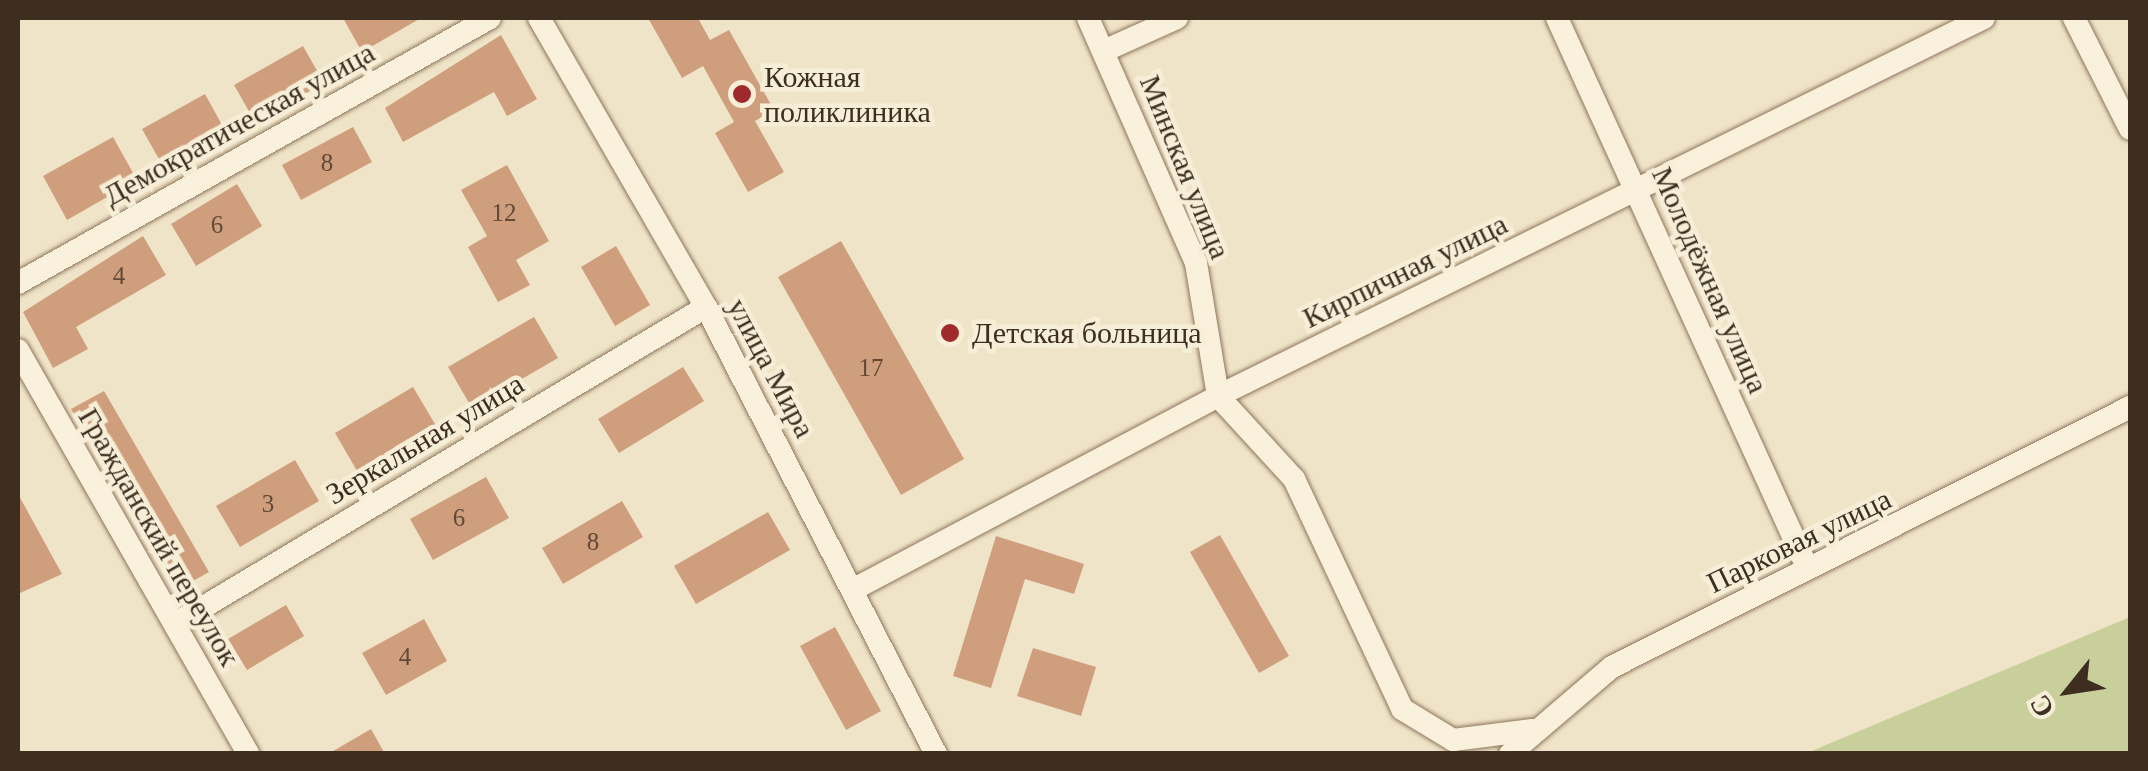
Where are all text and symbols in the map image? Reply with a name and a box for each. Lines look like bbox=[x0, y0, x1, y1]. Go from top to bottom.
street label: Демократическая улица bbox=[97, 34, 381, 214]
place label: Кожная поликлиника bbox=[764, 59, 931, 130]
street label: Минская улица bbox=[1132, 70, 1238, 264]
marker: Кожная поликлиника bbox=[729, 81, 755, 107]
house number: 8 bbox=[321, 148, 333, 178]
street label: Молодёжная улица bbox=[1644, 161, 1776, 399]
house number: 12 bbox=[492, 198, 516, 228]
street label: Кирпичная улица bbox=[1297, 206, 1513, 336]
house number: 6 bbox=[211, 210, 223, 240]
house number: 4 bbox=[113, 261, 125, 291]
street label: улица Мира bbox=[719, 292, 823, 444]
place label: Детская больница bbox=[972, 315, 1202, 351]
marker: Детская больница bbox=[937, 320, 963, 346]
house number: 17 bbox=[858, 353, 884, 383]
street label: Зеркальная улица bbox=[320, 366, 530, 512]
street label: Гражданский переулок bbox=[70, 402, 248, 672]
street label: Парковая улица bbox=[1701, 481, 1897, 601]
house number: 3 bbox=[262, 489, 274, 519]
house number: 6 bbox=[453, 503, 465, 533]
house number: 8 bbox=[587, 527, 599, 557]
north arrow bbox=[2018, 641, 2118, 741]
house number: 4 bbox=[399, 642, 411, 672]
text: С bbox=[2023, 690, 2060, 723]

